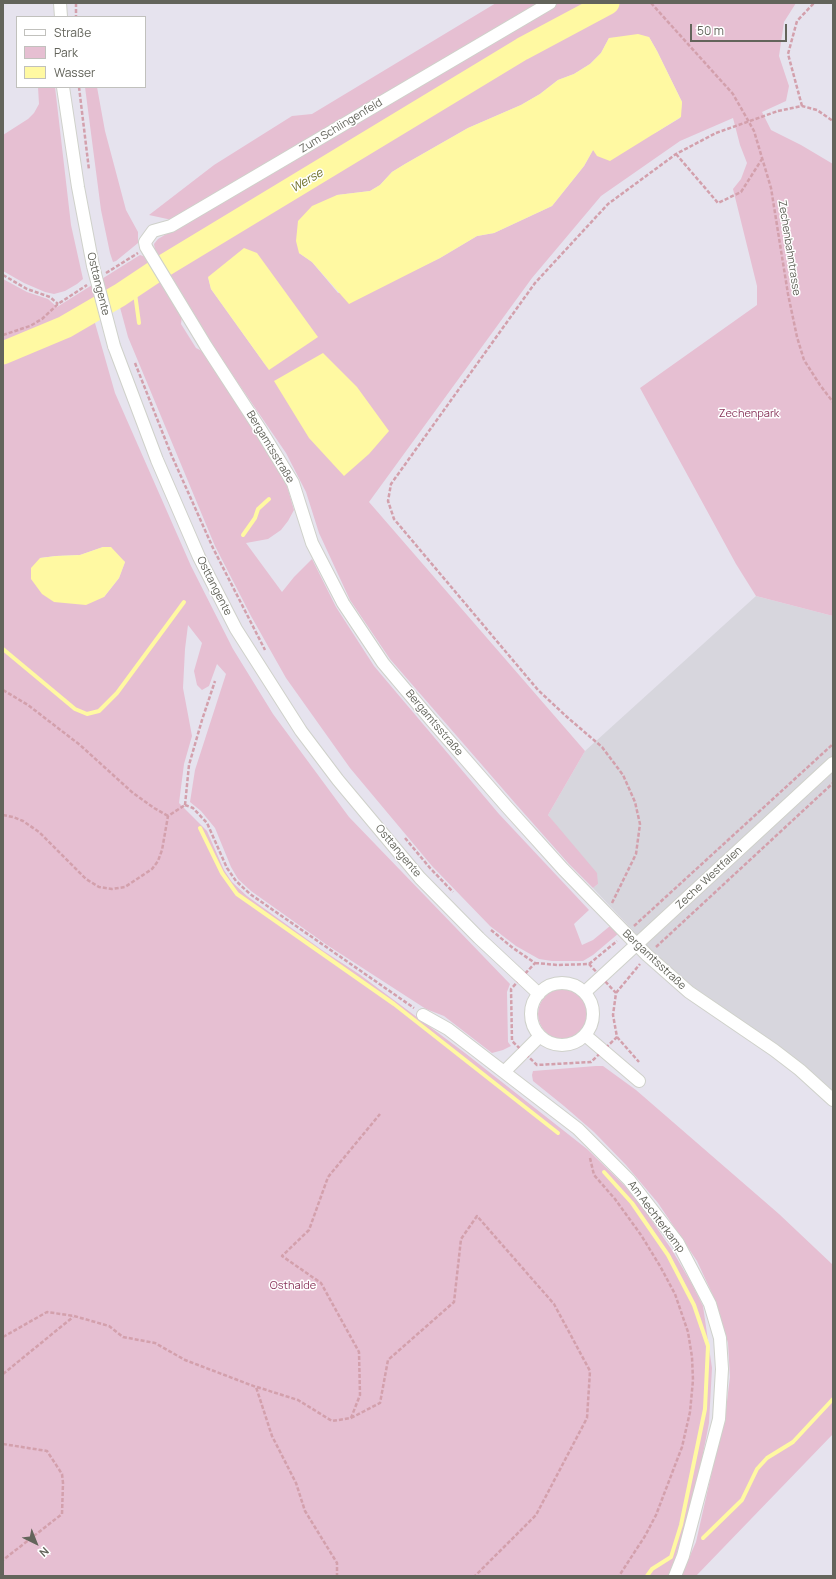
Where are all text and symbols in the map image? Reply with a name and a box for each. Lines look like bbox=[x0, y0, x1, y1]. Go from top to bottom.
legend bbox=[16, 16, 146, 88]
scale bar bbox=[692, 16, 789, 42]
text: 50 m bbox=[697, 22, 724, 39]
text: Straße bbox=[54, 24, 91, 41]
text: Park bbox=[54, 44, 78, 61]
text: Wasser bbox=[54, 64, 95, 81]
street label: Zum Schlingenfeld bbox=[297, 96, 385, 156]
water label: Werse bbox=[288, 166, 326, 196]
street label: Zechenbahntrasse bbox=[775, 199, 803, 297]
street label: Osttangente bbox=[84, 251, 112, 317]
park label: Zechenpark bbox=[719, 407, 779, 421]
street label: Bergamtsstraße bbox=[243, 408, 297, 486]
street label: Osttangente bbox=[193, 554, 235, 618]
street label: Bergamtsstraße bbox=[403, 687, 465, 759]
street label: Osttangente bbox=[372, 822, 424, 880]
street label: Zeche Westfalen bbox=[673, 844, 745, 912]
street label: Bergamtsstraße bbox=[619, 927, 689, 993]
street label: Am Aechterkamp bbox=[625, 1178, 687, 1256]
park label: Osthalde bbox=[270, 1279, 316, 1293]
north arrow bbox=[16, 1523, 56, 1563]
text: N bbox=[37, 1544, 53, 1560]

